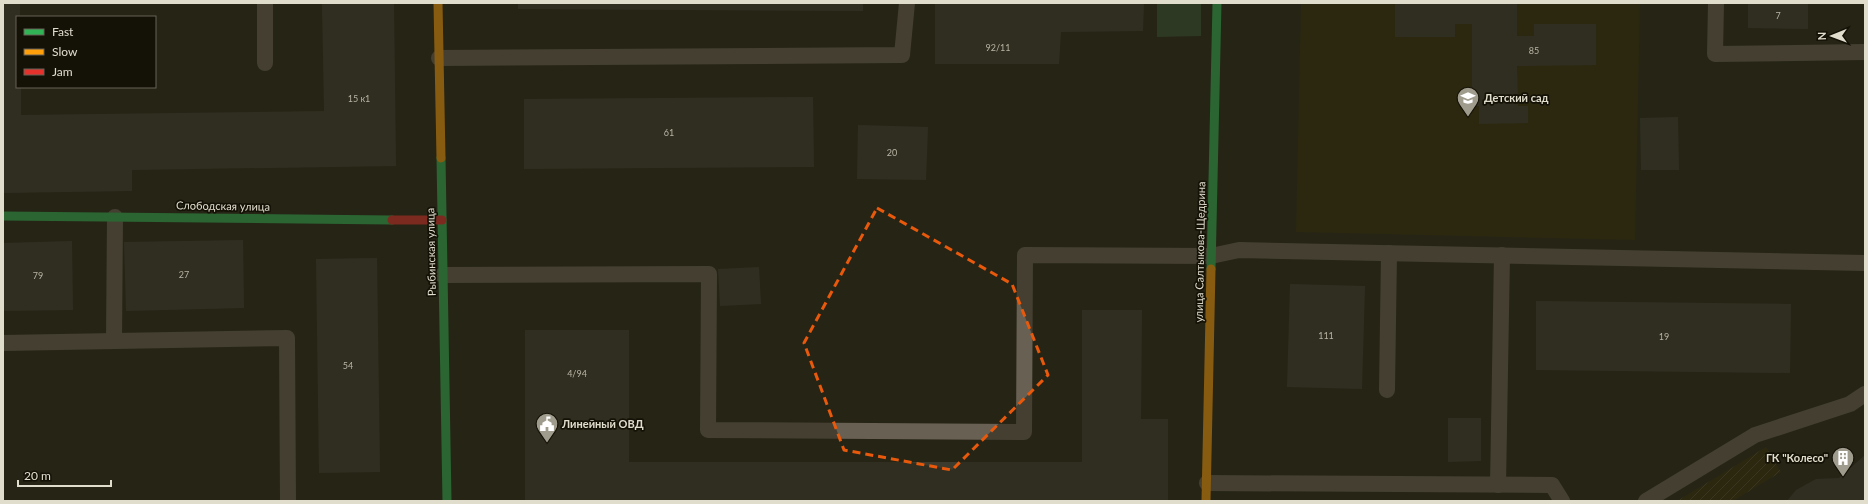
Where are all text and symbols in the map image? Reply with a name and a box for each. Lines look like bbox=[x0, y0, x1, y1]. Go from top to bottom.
house number: 7 bbox=[1775, 10, 1781, 21]
legend bbox=[16, 16, 156, 88]
north arrow bbox=[1812, 16, 1852, 56]
text: Fast bbox=[52, 24, 74, 39]
text: N bbox=[1815, 32, 1828, 41]
house number: 92/11 bbox=[986, 42, 1010, 53]
text: Slow bbox=[52, 44, 78, 59]
house number: 85 bbox=[1529, 45, 1539, 56]
text: Jam bbox=[52, 64, 73, 79]
school or university icon: Детский сад bbox=[1455, 85, 1481, 118]
place label: Детский сад bbox=[1484, 91, 1549, 104]
house number: 15 к1 bbox=[348, 93, 370, 104]
house number: 61 bbox=[664, 127, 674, 138]
house number: 20 bbox=[887, 147, 897, 158]
street label: улица Салтыкова-Щедрина bbox=[1192, 181, 1207, 323]
street label: Слободская улица bbox=[176, 198, 270, 213]
street label: Рыбинская улица bbox=[423, 208, 438, 296]
house number: 27 bbox=[179, 269, 189, 280]
house number: 79 bbox=[33, 270, 43, 281]
house number: 111 bbox=[1318, 330, 1334, 341]
house number: 19 bbox=[1659, 331, 1669, 342]
house number: 54 bbox=[343, 360, 353, 371]
house number: 4/94 bbox=[567, 368, 587, 379]
public building icon: Линейный ОВД bbox=[534, 411, 560, 444]
place label: Линейный ОВД bbox=[561, 417, 644, 430]
building icon: ГК "Колесо" bbox=[1830, 445, 1856, 478]
place label: ГК "Колесо" bbox=[1766, 451, 1828, 464]
scale bar bbox=[18, 462, 111, 488]
text: 20 m bbox=[24, 468, 51, 483]

